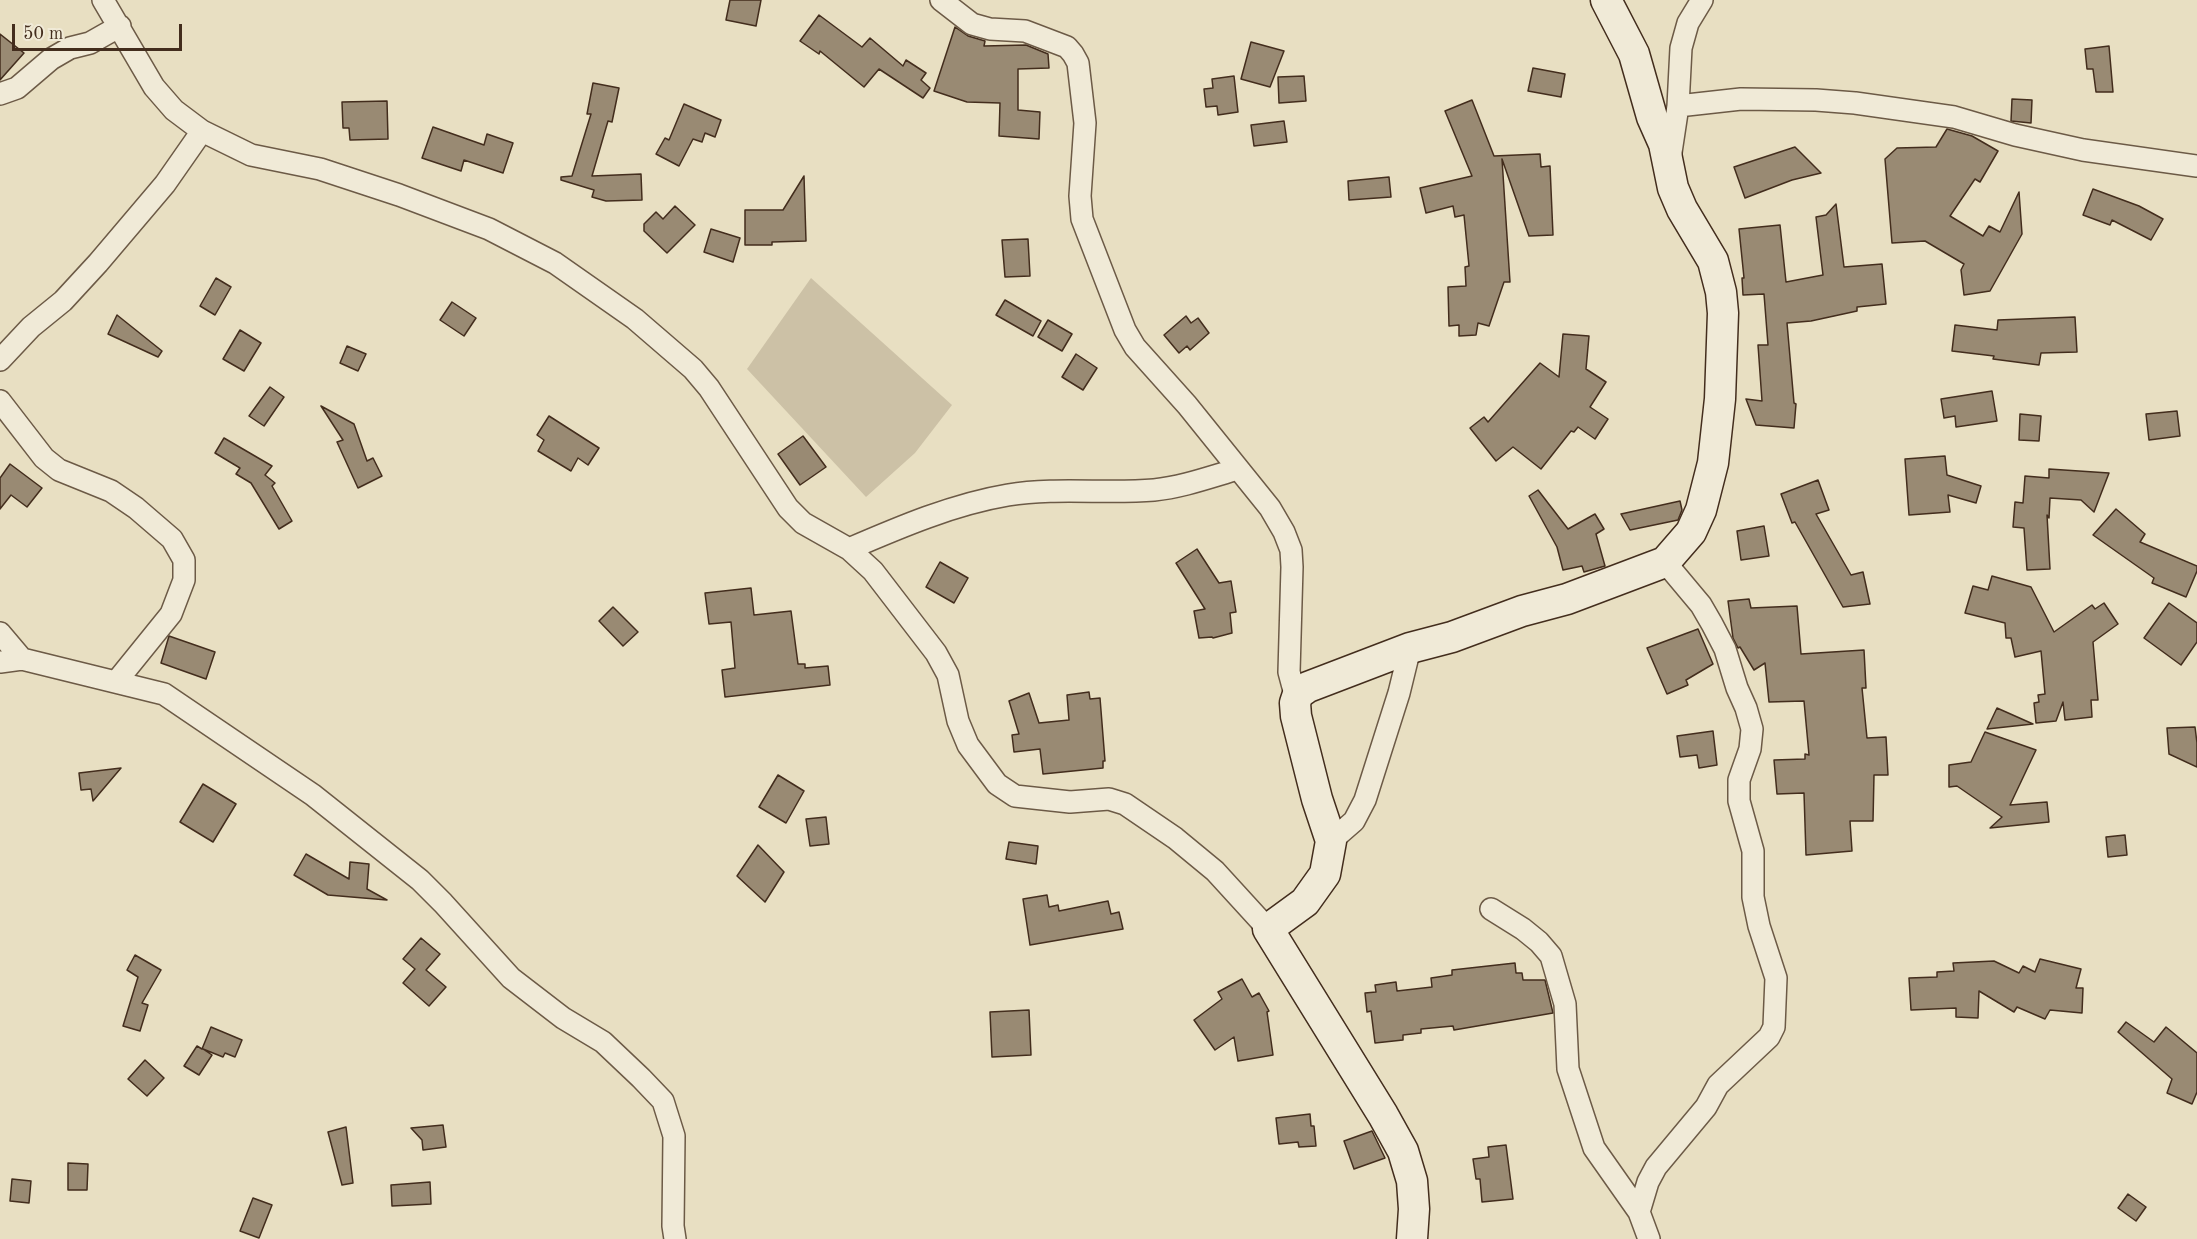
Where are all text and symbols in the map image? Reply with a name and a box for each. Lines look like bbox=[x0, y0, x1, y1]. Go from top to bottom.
scale bar bbox=[15, 12, 184, 50]
text: 50 m bbox=[23, 25, 63, 43]

